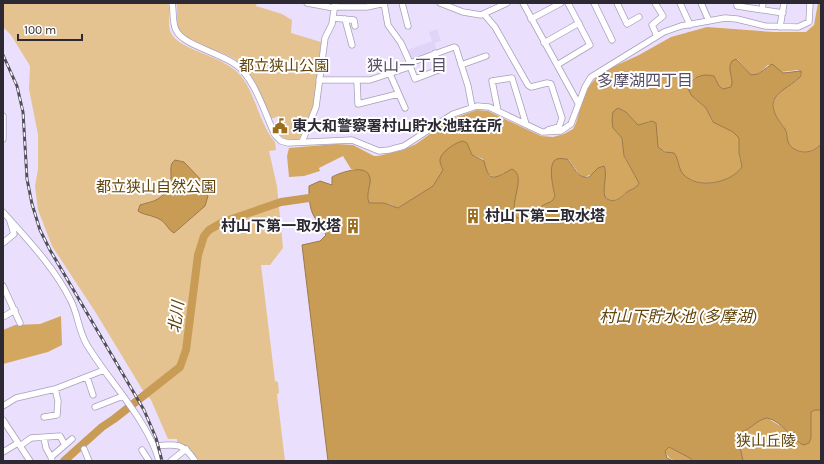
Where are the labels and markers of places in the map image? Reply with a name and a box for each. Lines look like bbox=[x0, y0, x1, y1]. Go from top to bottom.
public building icon: 東大和警察署村山貯水池駐在所 bbox=[271, 117, 289, 135]
place label: 東大和警察署村山貯水池駐在所 bbox=[292, 117, 502, 135]
building icon: 村山下第二取水塔 bbox=[464, 207, 482, 225]
place label: 村山下第二取水塔 bbox=[485, 207, 605, 225]
place label: 村山下第一取水塔 bbox=[221, 217, 341, 235]
building icon: 村山下第一取水塔 bbox=[344, 217, 362, 235]

